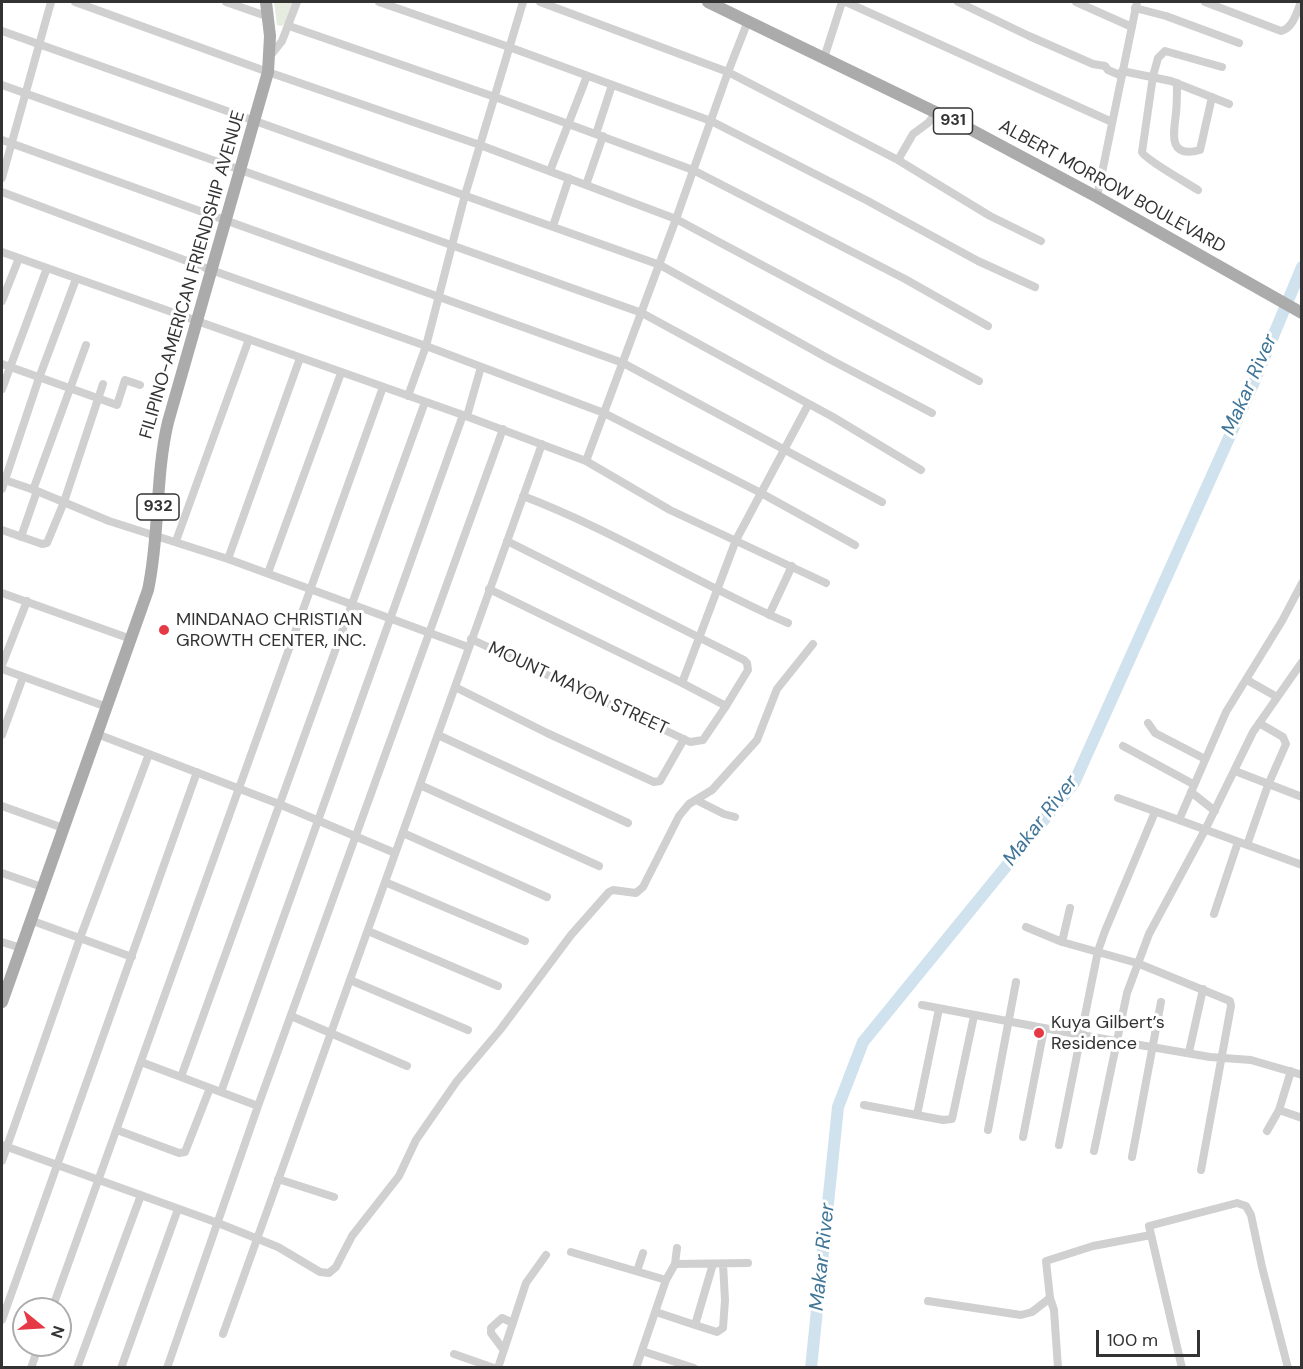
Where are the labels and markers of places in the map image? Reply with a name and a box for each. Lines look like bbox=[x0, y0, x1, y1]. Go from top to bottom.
place label: MINDANAO CHRISTIAN GROWTH CENTER, INC. bbox=[176, 609, 366, 652]
marker: MINDANAO CHRISTIAN GROWTH CENTER, INC. bbox=[157, 623, 171, 637]
place label: Kuya Gilbert’s Residence bbox=[1051, 1012, 1165, 1054]
marker: Kuya Gilbert’s Residence bbox=[1032, 1026, 1046, 1040]

